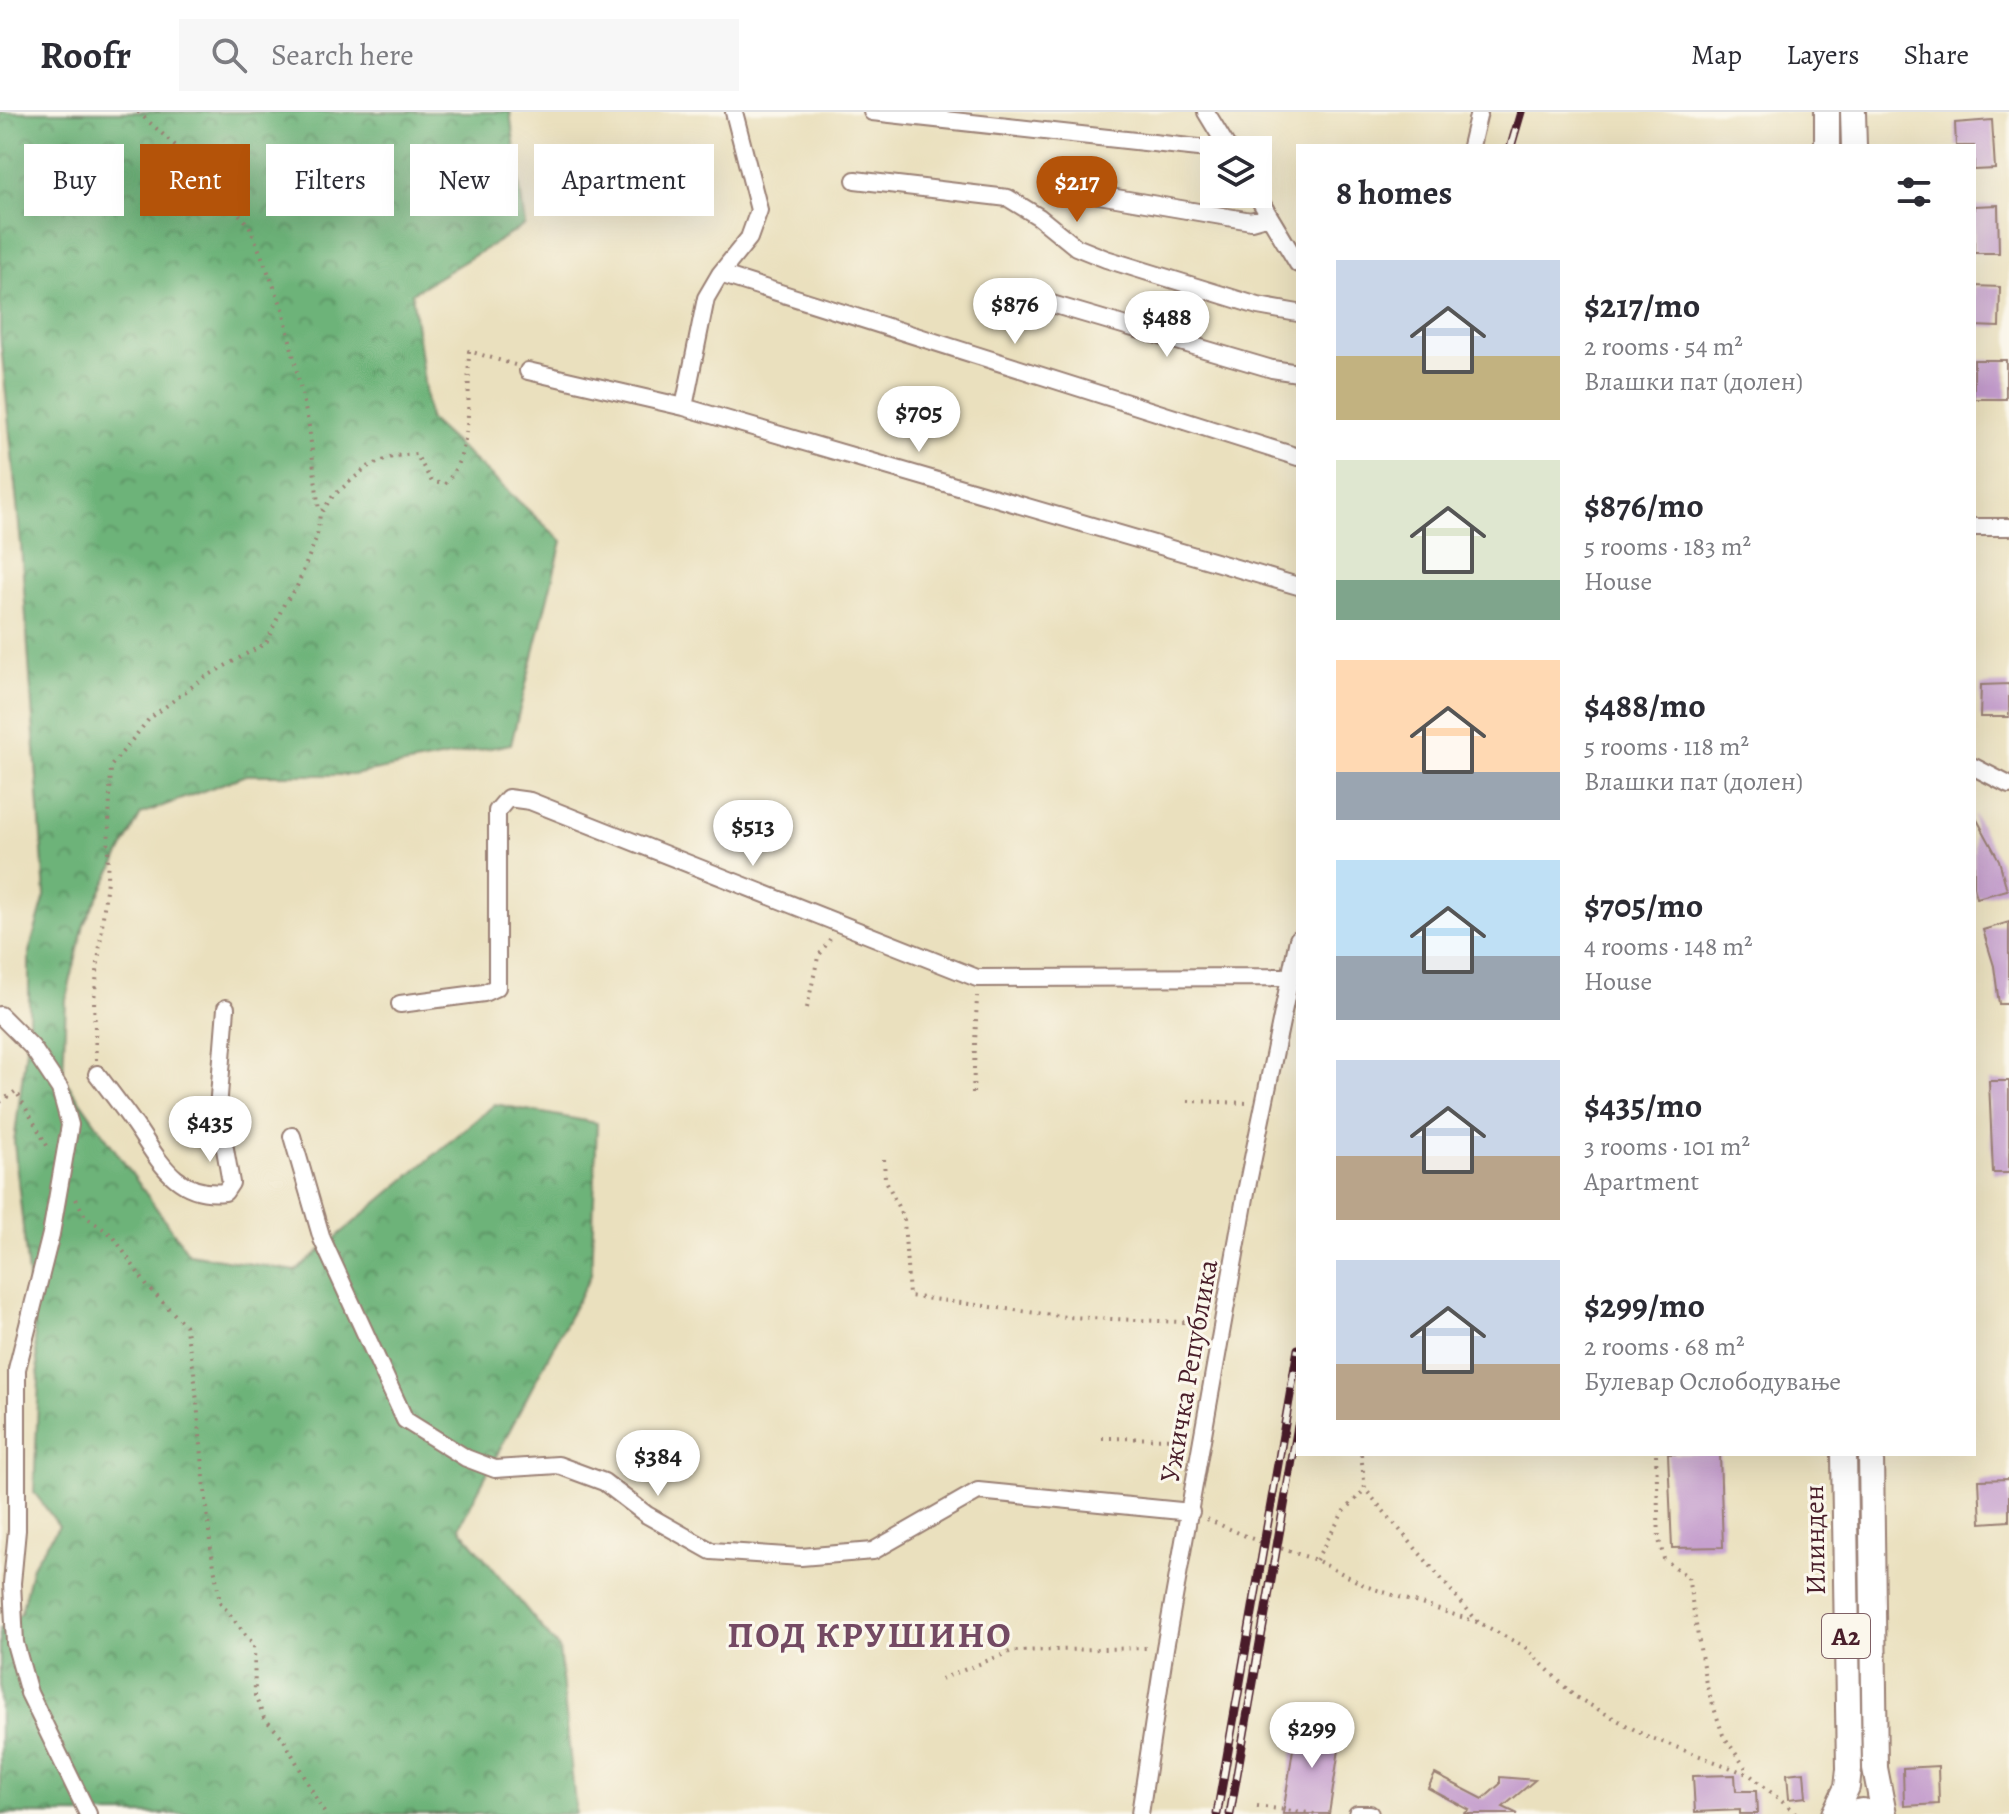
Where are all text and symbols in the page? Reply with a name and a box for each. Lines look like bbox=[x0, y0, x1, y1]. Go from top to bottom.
search box bbox=[179, 19, 739, 91]
text: Roofr bbox=[40, 29, 131, 81]
icon: search bbox=[207, 33, 251, 77]
text: Search here bbox=[271, 35, 414, 75]
text: Map bbox=[1691, 36, 1742, 74]
text: Layers bbox=[1786, 36, 1859, 74]
text: Share bbox=[1903, 36, 1969, 74]
map controls bbox=[1200, 136, 1272, 208]
button: layers bbox=[1200, 136, 1272, 208]
chip: Buy bbox=[24, 144, 124, 216]
chip: Rent bbox=[140, 144, 250, 216]
chip: Filters bbox=[266, 144, 394, 216]
chip: New bbox=[410, 144, 518, 216]
chip: Apartment bbox=[534, 144, 714, 216]
pin: $217 bbox=[1030, 156, 1124, 224]
text: $217 bbox=[1054, 164, 1100, 199]
text: 8 homes bbox=[1336, 169, 1452, 216]
icon: filters bbox=[1892, 170, 1936, 214]
pin: $876 bbox=[968, 278, 1062, 346]
text: $217/mo bbox=[1584, 282, 1700, 329]
text: $876 bbox=[991, 286, 1039, 321]
pin: $488 bbox=[1120, 291, 1214, 359]
icon: home bbox=[1400, 292, 1496, 388]
text: $488 bbox=[1142, 299, 1192, 334]
text: 2 rooms · 54 m² bbox=[1584, 329, 1743, 364]
text: Влашки пат (долен) bbox=[1584, 364, 1803, 399]
pin: $705 bbox=[872, 386, 966, 454]
text: $705 bbox=[895, 394, 943, 429]
text: $876/mo bbox=[1584, 482, 1704, 529]
icon: home bbox=[1400, 492, 1496, 588]
text: 5 rooms · 183 m² bbox=[1584, 529, 1751, 564]
text: House bbox=[1584, 564, 1652, 599]
text: $488/mo bbox=[1584, 682, 1706, 729]
icon: home bbox=[1400, 692, 1496, 788]
text: 5 rooms · 118 m² bbox=[1584, 729, 1749, 764]
text: Влашки пат (долен) bbox=[1584, 764, 1803, 799]
pin: $513 bbox=[706, 800, 800, 868]
text: $513 bbox=[731, 808, 775, 843]
text: $705/mo bbox=[1584, 882, 1703, 929]
icon: home bbox=[1400, 892, 1496, 988]
text: 4 rooms · 148 m² bbox=[1584, 929, 1753, 964]
text: House bbox=[1584, 964, 1652, 999]
text: $435/mo bbox=[1584, 1082, 1702, 1129]
icon: home bbox=[1400, 1092, 1496, 1188]
pin: $435 bbox=[163, 1096, 257, 1164]
text: $435 bbox=[187, 1104, 233, 1139]
text: 3 rooms · 101 m² bbox=[1584, 1129, 1750, 1164]
text: Apartment bbox=[1584, 1164, 1699, 1199]
street label: Ужичка Република bbox=[1151, 1256, 1227, 1485]
text: $299/mo bbox=[1584, 1282, 1705, 1329]
icon: home bbox=[1400, 1292, 1496, 1388]
text: 2 rooms · 68 m² bbox=[1584, 1329, 1745, 1364]
text: Булевар Ослободување bbox=[1584, 1364, 1841, 1399]
pin: $384 bbox=[611, 1430, 705, 1498]
text: $384 bbox=[634, 1438, 682, 1473]
street label: Илинден bbox=[1795, 1484, 1835, 1596]
district label: ПОД КРУШИНО bbox=[727, 1610, 1013, 1659]
road number: A2 bbox=[1822, 1614, 1870, 1658]
pin: $299 bbox=[1265, 1702, 1359, 1770]
text: $299 bbox=[1288, 1710, 1336, 1745]

